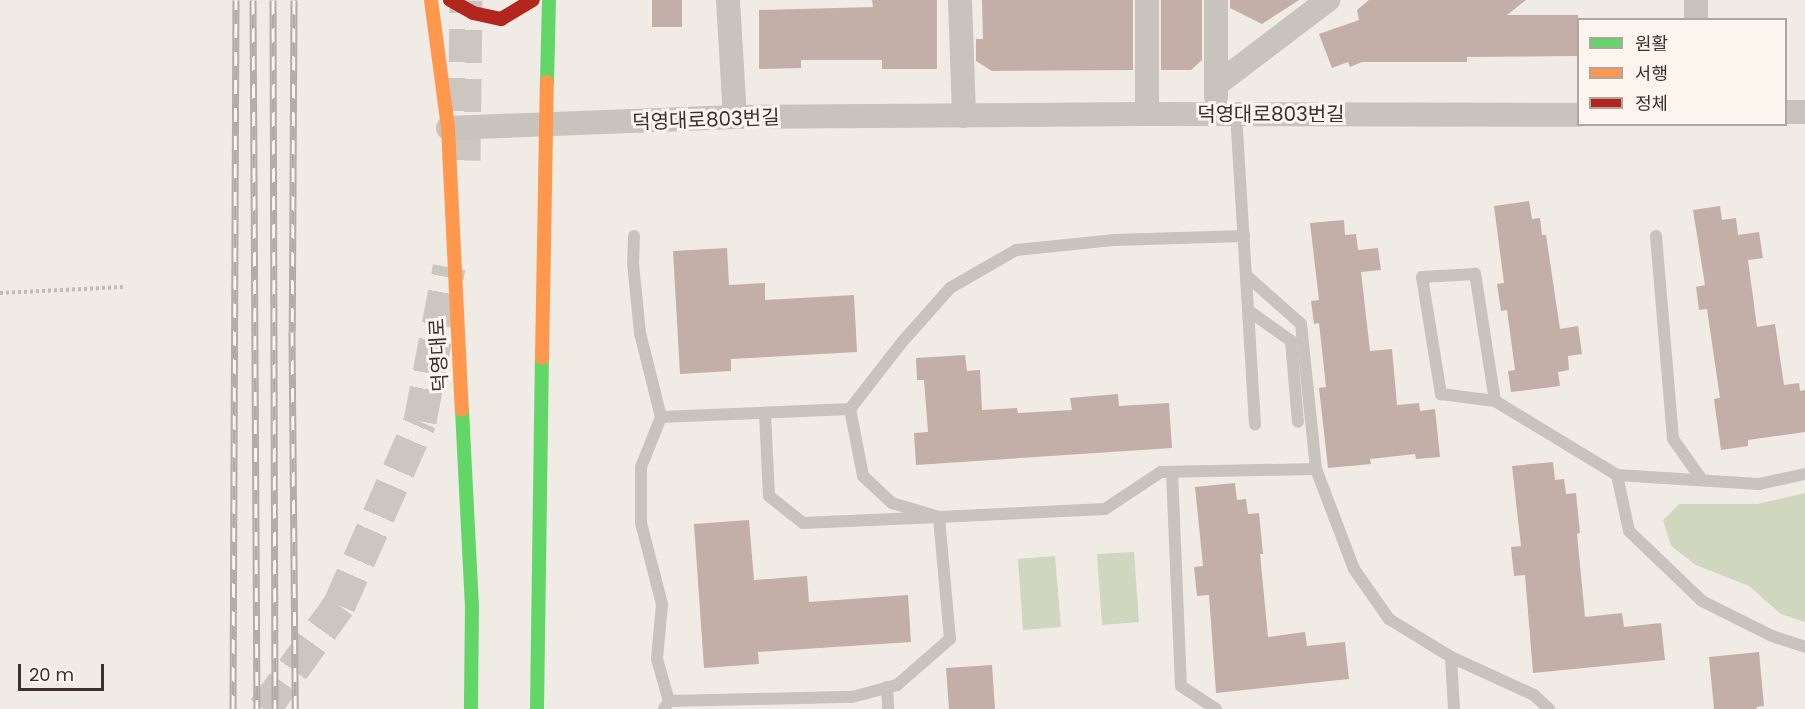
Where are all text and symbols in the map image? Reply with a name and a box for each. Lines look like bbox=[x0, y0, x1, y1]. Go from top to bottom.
legend bbox=[1577, 18, 1787, 126]
text: 원활 bbox=[1635, 31, 1668, 56]
text: 서행 bbox=[1635, 61, 1668, 86]
text: 정체 bbox=[1635, 91, 1668, 116]
street label: 덕영대로803번길 bbox=[1197, 102, 1345, 126]
street label: 덕영대로803번길 bbox=[632, 105, 780, 135]
street label: 덕영대로 bbox=[425, 318, 453, 392]
scale bar bbox=[21, 652, 106, 690]
text: 20 m bbox=[29, 662, 74, 687]

